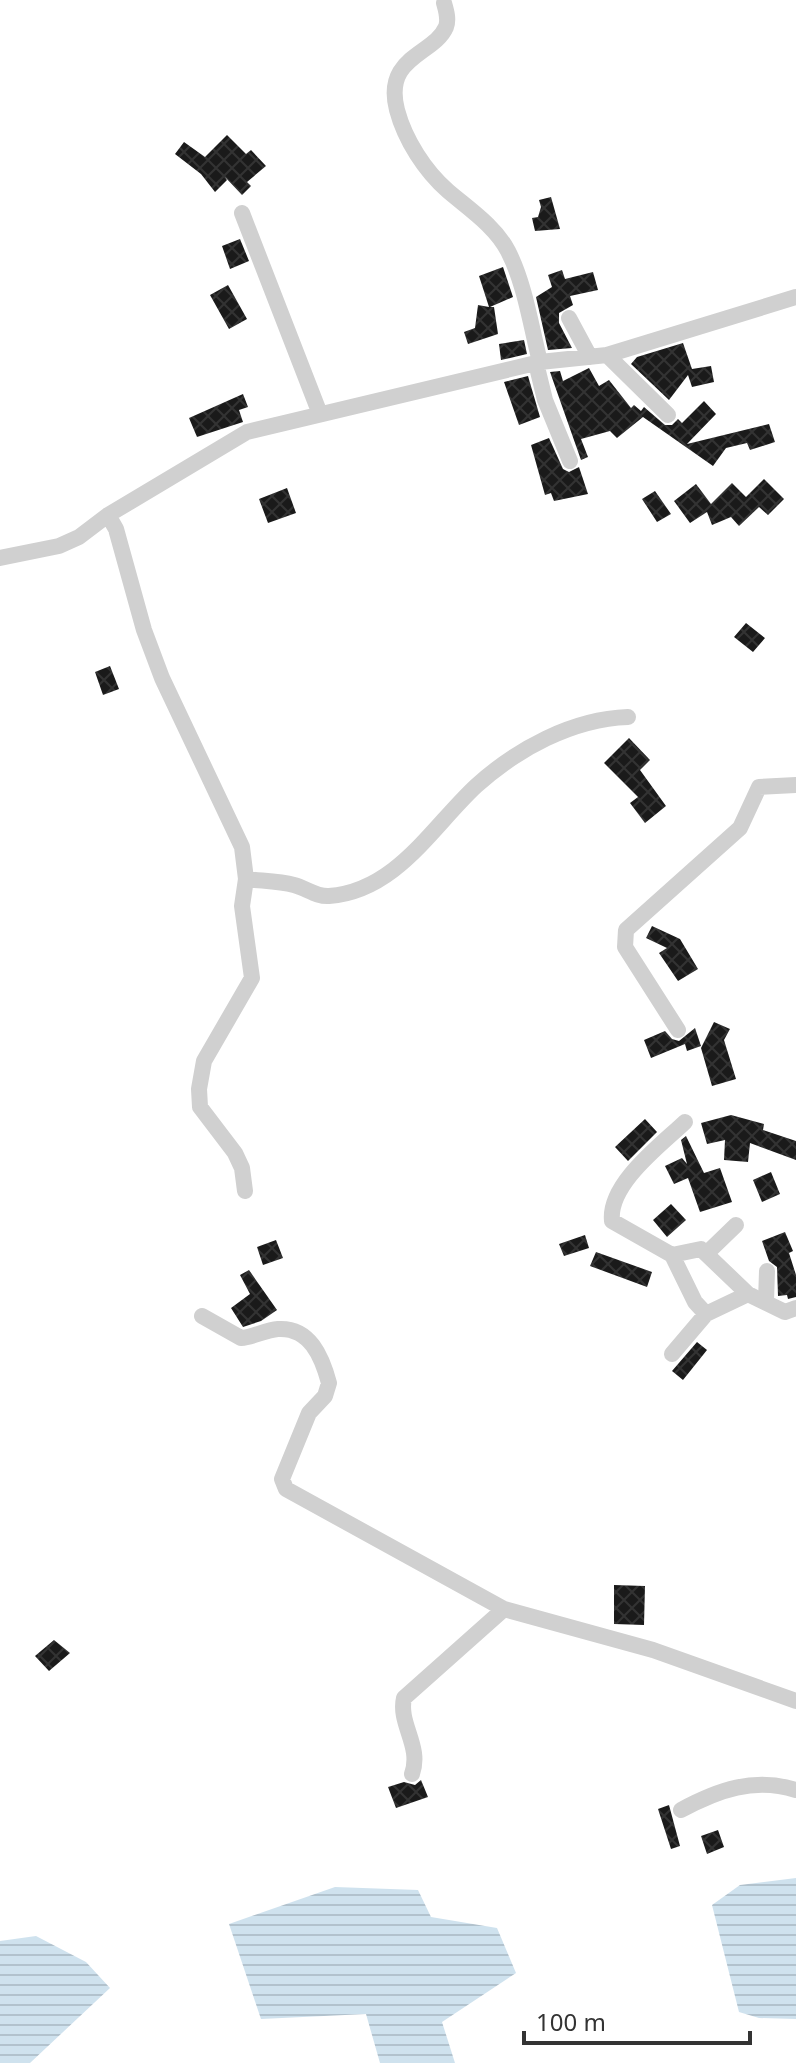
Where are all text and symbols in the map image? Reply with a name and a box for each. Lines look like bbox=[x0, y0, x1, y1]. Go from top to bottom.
scale bar bbox=[524, 1995, 750, 2045]
text: 100 m bbox=[536, 2005, 606, 2038]

